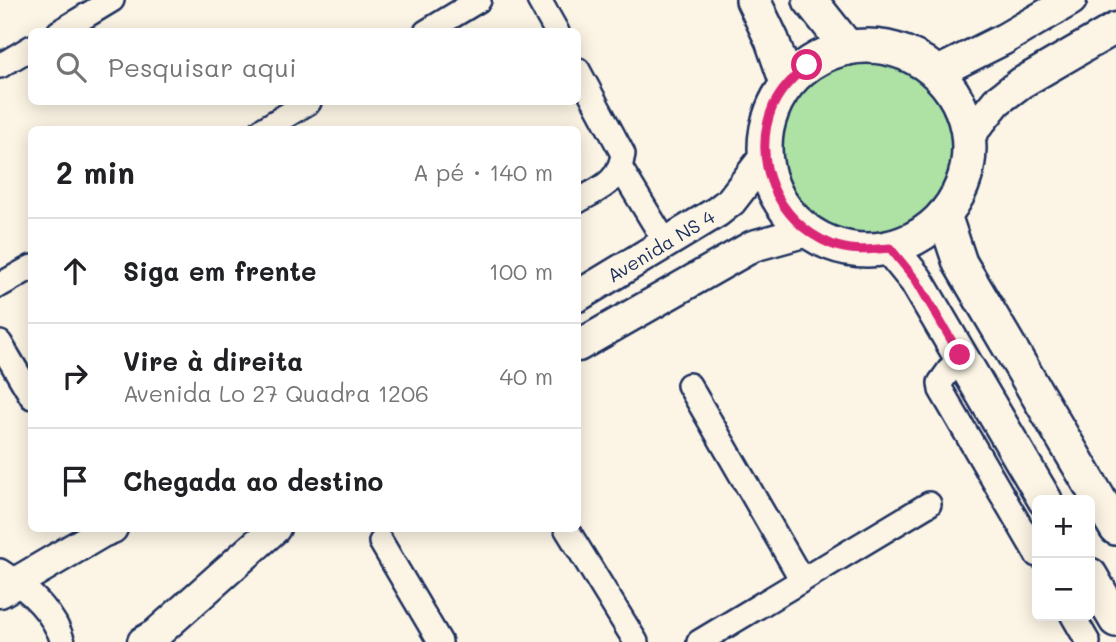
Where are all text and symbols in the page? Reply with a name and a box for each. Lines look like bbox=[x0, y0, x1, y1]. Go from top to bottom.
search box bbox=[28, 28, 581, 105]
icon: search bbox=[52, 48, 90, 86]
route start bbox=[791, 49, 822, 80]
text: Pesquisar aqui bbox=[108, 50, 297, 84]
text: 2 min bbox=[56, 152, 135, 192]
text: A pé · 140 m bbox=[413, 157, 553, 187]
street label: Avenida NS 4 bbox=[602, 204, 719, 288]
icon: ahead bbox=[56, 252, 94, 290]
text: Siga em frente bbox=[123, 254, 317, 288]
text: 100 m bbox=[489, 256, 553, 286]
route end bbox=[944, 339, 975, 370]
text: Vire à direita bbox=[123, 344, 303, 378]
icon: right bbox=[56, 357, 94, 395]
text: 40 m bbox=[500, 361, 553, 391]
text: Avenida Lo 27 Quadra 1206 bbox=[123, 378, 429, 408]
icon: arrive bbox=[56, 462, 94, 500]
text: Chegada ao destino bbox=[123, 464, 383, 498]
map controls bbox=[1032, 495, 1095, 621]
button: + bbox=[1032, 495, 1095, 558]
button: − bbox=[1032, 558, 1095, 621]

